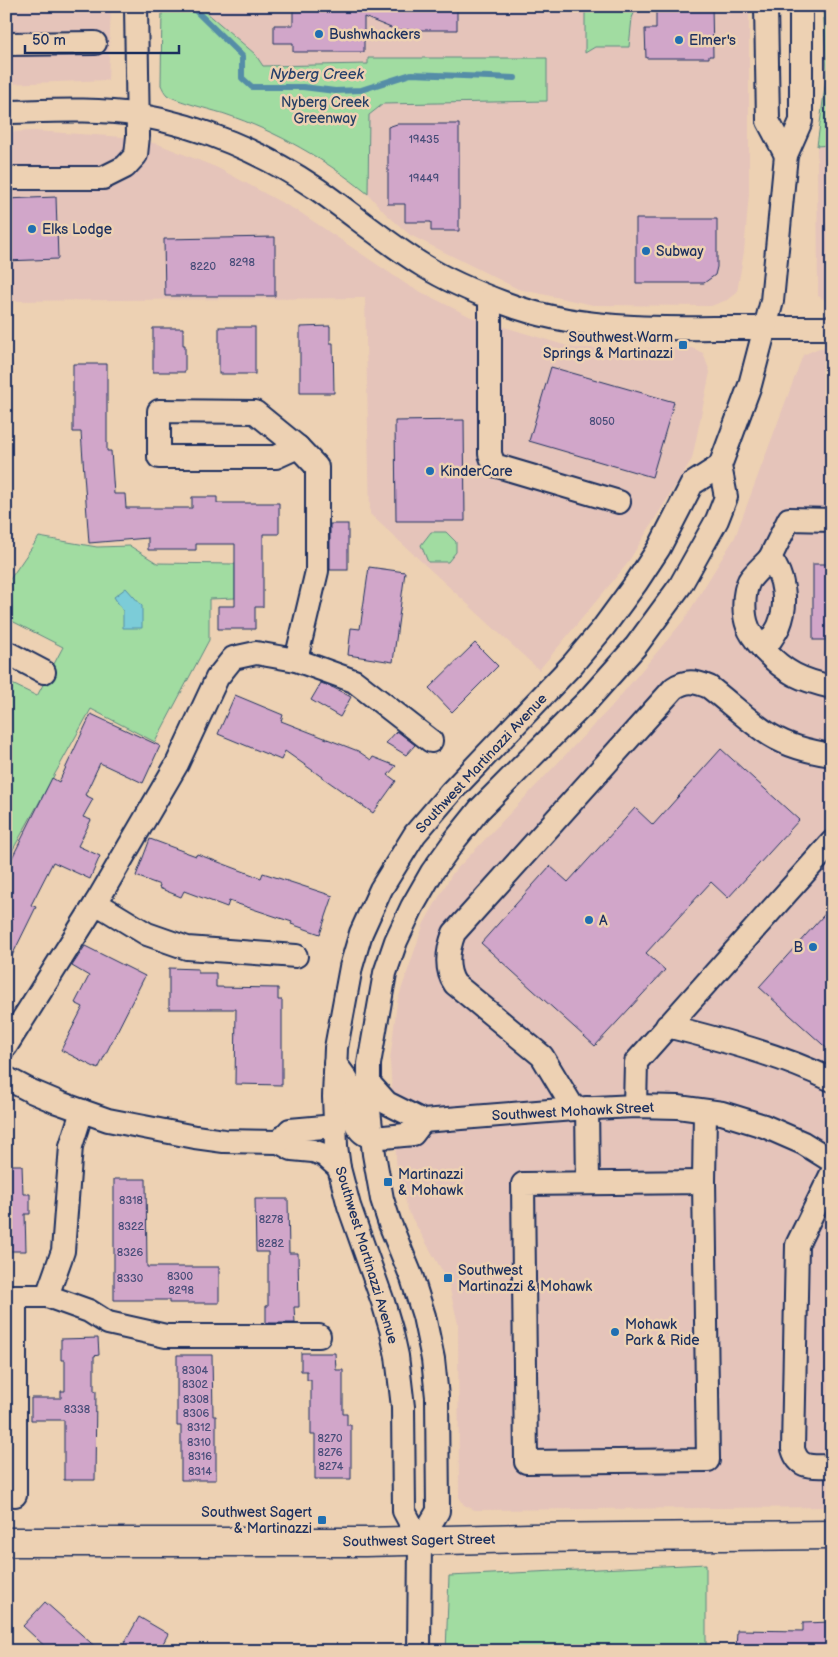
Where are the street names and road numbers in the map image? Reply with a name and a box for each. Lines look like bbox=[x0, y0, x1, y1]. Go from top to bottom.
street label: Southwest Martinazzi Avenue bbox=[412, 690, 551, 837]
street label: Southwest Mohawk Street bbox=[491, 1099, 655, 1124]
street label: Southwest Martinazzi Avenue bbox=[331, 1164, 402, 1346]
street label: Southwest Sagert Street bbox=[343, 1531, 496, 1550]

